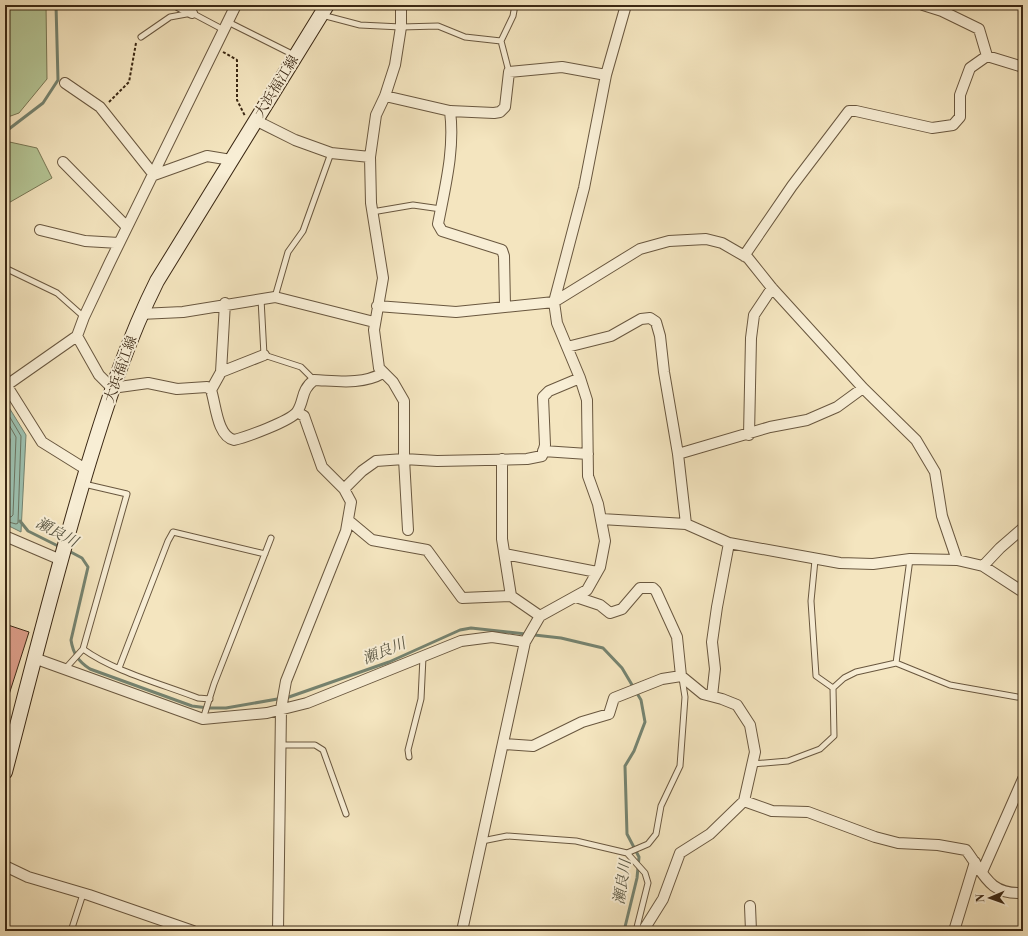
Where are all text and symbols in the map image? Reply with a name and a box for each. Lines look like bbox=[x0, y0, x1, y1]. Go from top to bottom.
street label: 大浜福江線 bbox=[251, 52, 303, 121]
street label: 大浜福江線 bbox=[101, 333, 141, 405]
water label: 瀬良川 bbox=[32, 513, 83, 552]
water label: 瀬良川 bbox=[360, 633, 410, 669]
water label: 瀬良川 bbox=[610, 856, 636, 906]
north arrow bbox=[970, 878, 1010, 918]
text: N bbox=[974, 893, 988, 903]

